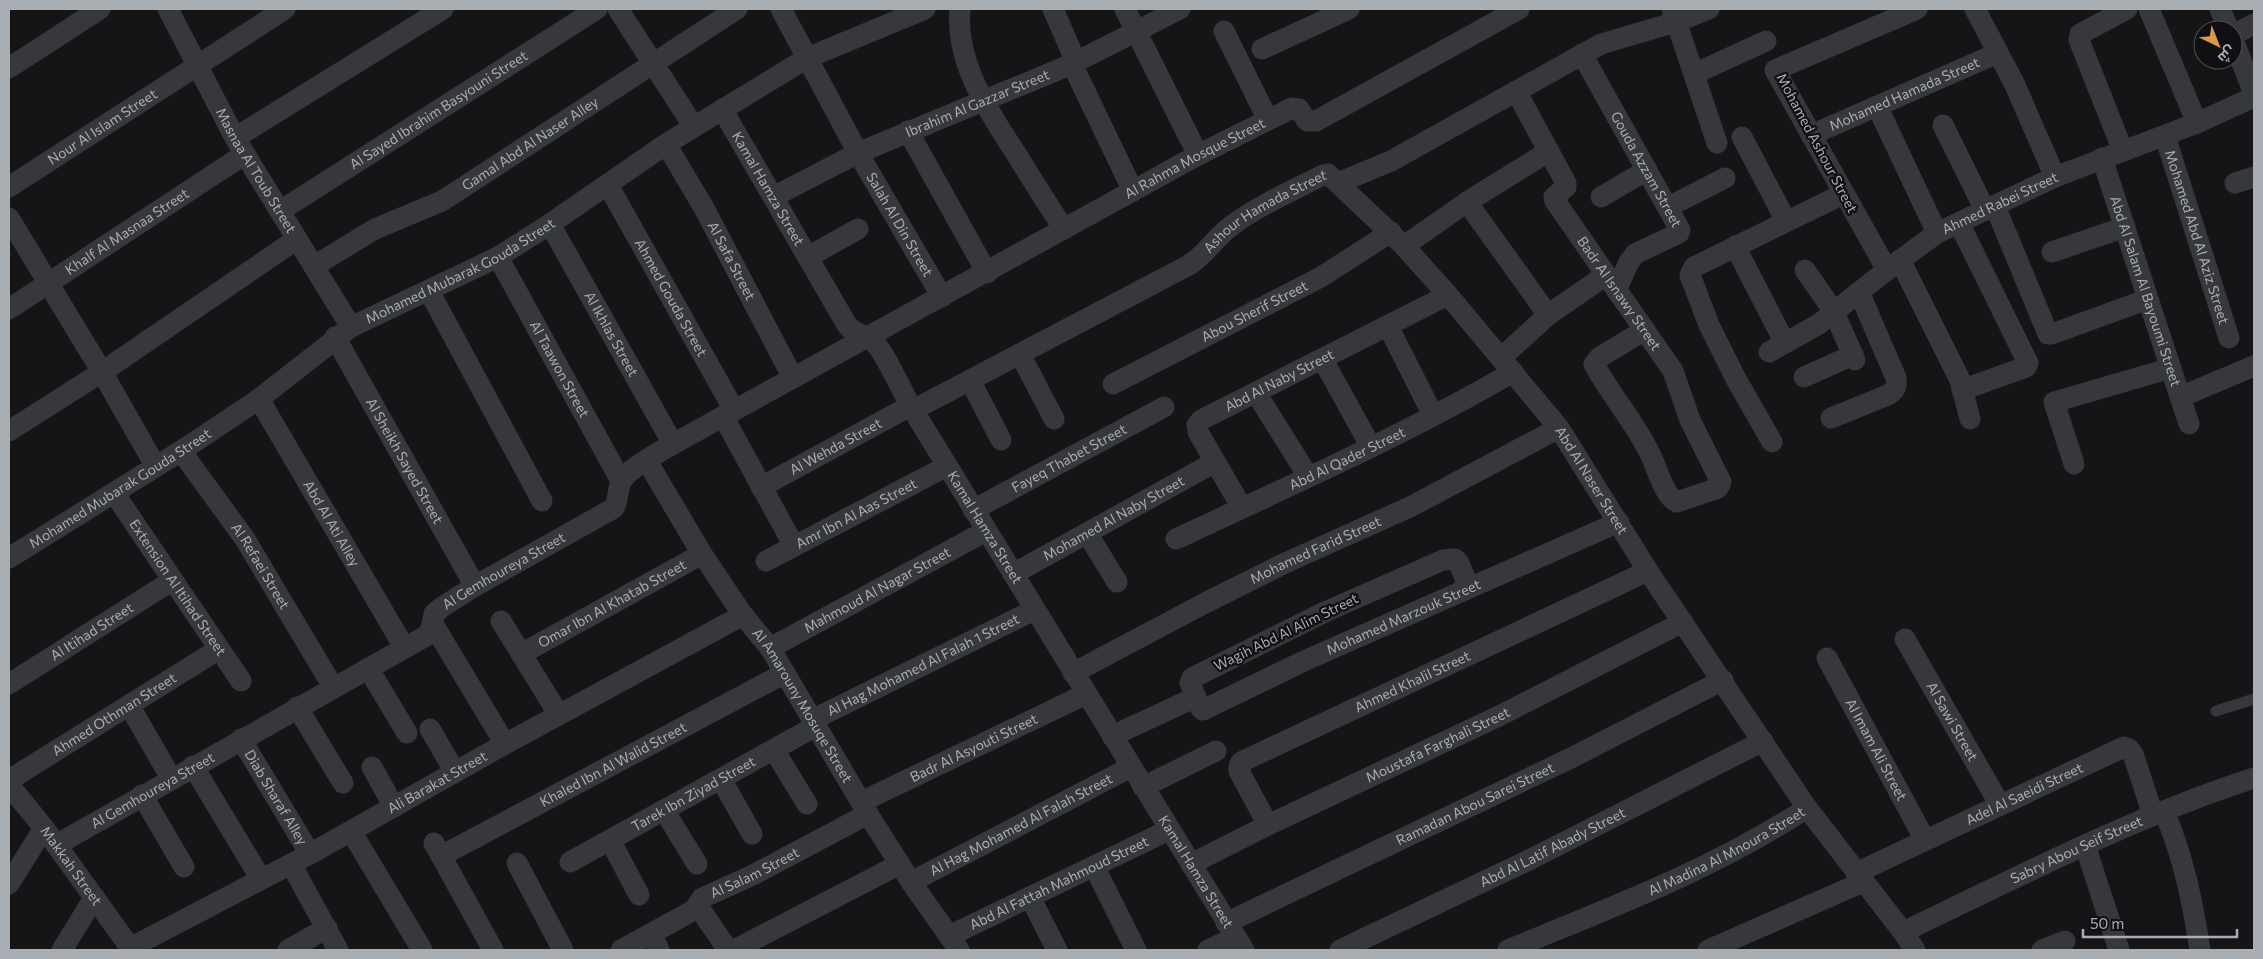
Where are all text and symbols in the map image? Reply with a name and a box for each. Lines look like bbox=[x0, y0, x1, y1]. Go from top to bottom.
north arrow bbox=[2193, 20, 2243, 70]
text: ش bbox=[2214, 42, 2240, 67]
street label: Al Sayed Ibrahim Basyouni Street bbox=[346, 46, 531, 173]
street label: Mohamed Hamada Street bbox=[1826, 53, 1982, 134]
street label: Ibrahim Al Gazzar Street bbox=[903, 65, 1052, 140]
street label: Mohamed Ashour Street bbox=[1773, 70, 1862, 216]
street label: Nour Al Islam Street bbox=[44, 85, 160, 168]
street label: Gamal Abd Al Naser Alley bbox=[458, 93, 601, 194]
street label: Masnaa Al Toub Street bbox=[213, 105, 300, 236]
street label: Gouda Azzam Street bbox=[1608, 108, 1686, 230]
street label: Al Rahma Mosque Street bbox=[1121, 114, 1268, 202]
street label: Kamal Hamza Street bbox=[729, 128, 808, 249]
street label: Mohamed Abd Al Aziz Street bbox=[2162, 148, 2233, 326]
street label: Ashour Hamada Street bbox=[1199, 165, 1328, 256]
street label: Ahmed Rabei Street bbox=[1939, 168, 2061, 237]
street label: Salah Al Din Street bbox=[863, 169, 937, 279]
street label: Khalf Al Masnaa Street bbox=[62, 184, 192, 278]
street label: Abd Al Salam Al Bayoumi Street bbox=[2107, 193, 2185, 389]
street label: Mohamed Mubarak Gouda Street bbox=[363, 214, 558, 327]
street label: Al Safa Street bbox=[704, 218, 760, 303]
street label: Badr Al Isnawy Street bbox=[1574, 233, 1665, 354]
street label: Ahmed Gouda Street bbox=[632, 235, 711, 359]
street label: Abou Sherif Street bbox=[1198, 276, 1311, 345]
street label: Al Ikhlas Street bbox=[581, 288, 643, 380]
street label: Al Taawon Street bbox=[527, 318, 594, 421]
street label: Abd Al Naby Street bbox=[1222, 345, 1337, 415]
street label: Al Sheikh Sayed Street bbox=[363, 395, 447, 527]
street label: Al Wehda Street bbox=[786, 414, 885, 478]
street label: Fayeq Thabet Street bbox=[1008, 420, 1129, 496]
street label: Abd Al Qader Street bbox=[1286, 423, 1408, 493]
street label: Abd Al Naser Street bbox=[1552, 423, 1632, 537]
street label: Mohamed Mubarak Gouda Street bbox=[26, 424, 214, 551]
street label: Kamal Hamza Street bbox=[944, 468, 1026, 587]
street label: Mohamed Al Naby Street bbox=[1040, 472, 1187, 564]
street label: Amr Ibn Al Aas Street bbox=[793, 474, 920, 552]
street label: Abd Al Ati Alley bbox=[300, 477, 364, 569]
street label: Mohamed Farid Street bbox=[1247, 512, 1384, 587]
street label: Extension Al Itihad Street bbox=[126, 516, 230, 659]
street label: Al Refaei Street bbox=[228, 519, 294, 612]
street label: Al Gemhoureya Street bbox=[439, 528, 568, 613]
street label: Mahmoud Al Nagar Street bbox=[801, 543, 954, 636]
street label: Omar Ibn Al Khatab Street bbox=[535, 555, 689, 651]
street label: Mohamed Marzouk Street bbox=[1324, 575, 1483, 658]
street label: Wagih Abd Al Alim Street bbox=[1211, 589, 1361, 674]
street label: Al Itihad Street bbox=[47, 598, 136, 664]
street label: Al Hag Mohamed Al Falah 1 Street bbox=[824, 610, 1022, 719]
street label: Al Amarouny Mosuqe Street bbox=[749, 624, 857, 786]
street label: Ahmed Khalil Street bbox=[1351, 647, 1473, 716]
street label: Ahmed Othman Street bbox=[49, 669, 179, 759]
street label: Al Sawi Street bbox=[1923, 679, 1982, 764]
street label: Al Imam Ali Street bbox=[1842, 695, 1911, 804]
street label: Moustafa Farghali Street bbox=[1363, 703, 1513, 786]
street label: Badr Al Asyouti Street bbox=[907, 710, 1040, 785]
street label: Khaled Ibn Al Walid Street bbox=[537, 718, 689, 810]
street label: Diab Sharaf Alley bbox=[241, 746, 312, 848]
street label: Ali Barakat Street bbox=[384, 747, 490, 817]
street label: Al Gemhoureya Street bbox=[88, 748, 217, 832]
street label: Tarek Ibn Ziyad Street bbox=[628, 752, 758, 834]
street label: Ramadan Abou Sarei Street bbox=[1393, 758, 1557, 849]
street label: Adel Al Saeidi Street bbox=[1963, 758, 2086, 828]
street label: Al Hag Mohamed Al Falah Street bbox=[926, 769, 1115, 879]
street label: Abd Al Latif Abady Street bbox=[1477, 803, 1628, 890]
street label: Al Madina Al Mnoura Street bbox=[1645, 803, 1808, 899]
street label: Kamal Hamza Street bbox=[1155, 812, 1238, 931]
street label: Sabry Abou Seif Street bbox=[2007, 812, 2145, 887]
street label: Makkah Street bbox=[37, 823, 106, 909]
street label: Abd Al Fattah Mahmoud Street bbox=[966, 832, 1151, 933]
street label: Al Salam Street bbox=[707, 843, 802, 901]
scale bar bbox=[2083, 906, 2237, 938]
text: 50 m bbox=[2090, 914, 2124, 932]

